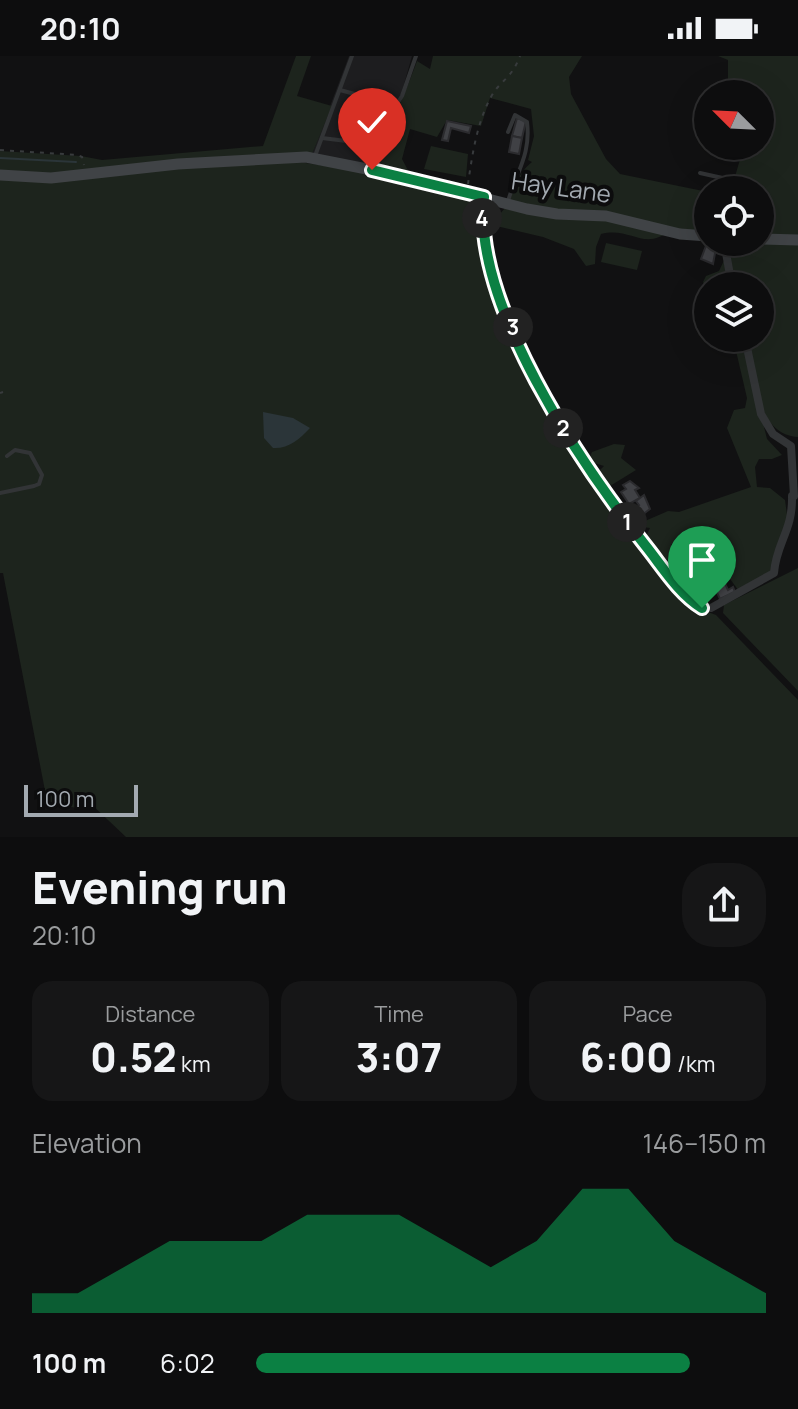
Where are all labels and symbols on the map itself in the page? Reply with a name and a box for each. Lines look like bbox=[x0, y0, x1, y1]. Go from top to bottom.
north arrow bbox=[694, 80, 774, 160]
pin bbox=[338, 88, 406, 170]
street label: Hay Lane bbox=[509, 163, 613, 210]
pin: 4 bbox=[462, 198, 502, 238]
pin: 3 bbox=[493, 307, 533, 347]
pin: 2 bbox=[543, 408, 583, 448]
pin: 1 bbox=[607, 502, 647, 542]
pin bbox=[668, 526, 736, 608]
scale bar bbox=[24, 781, 138, 817]

